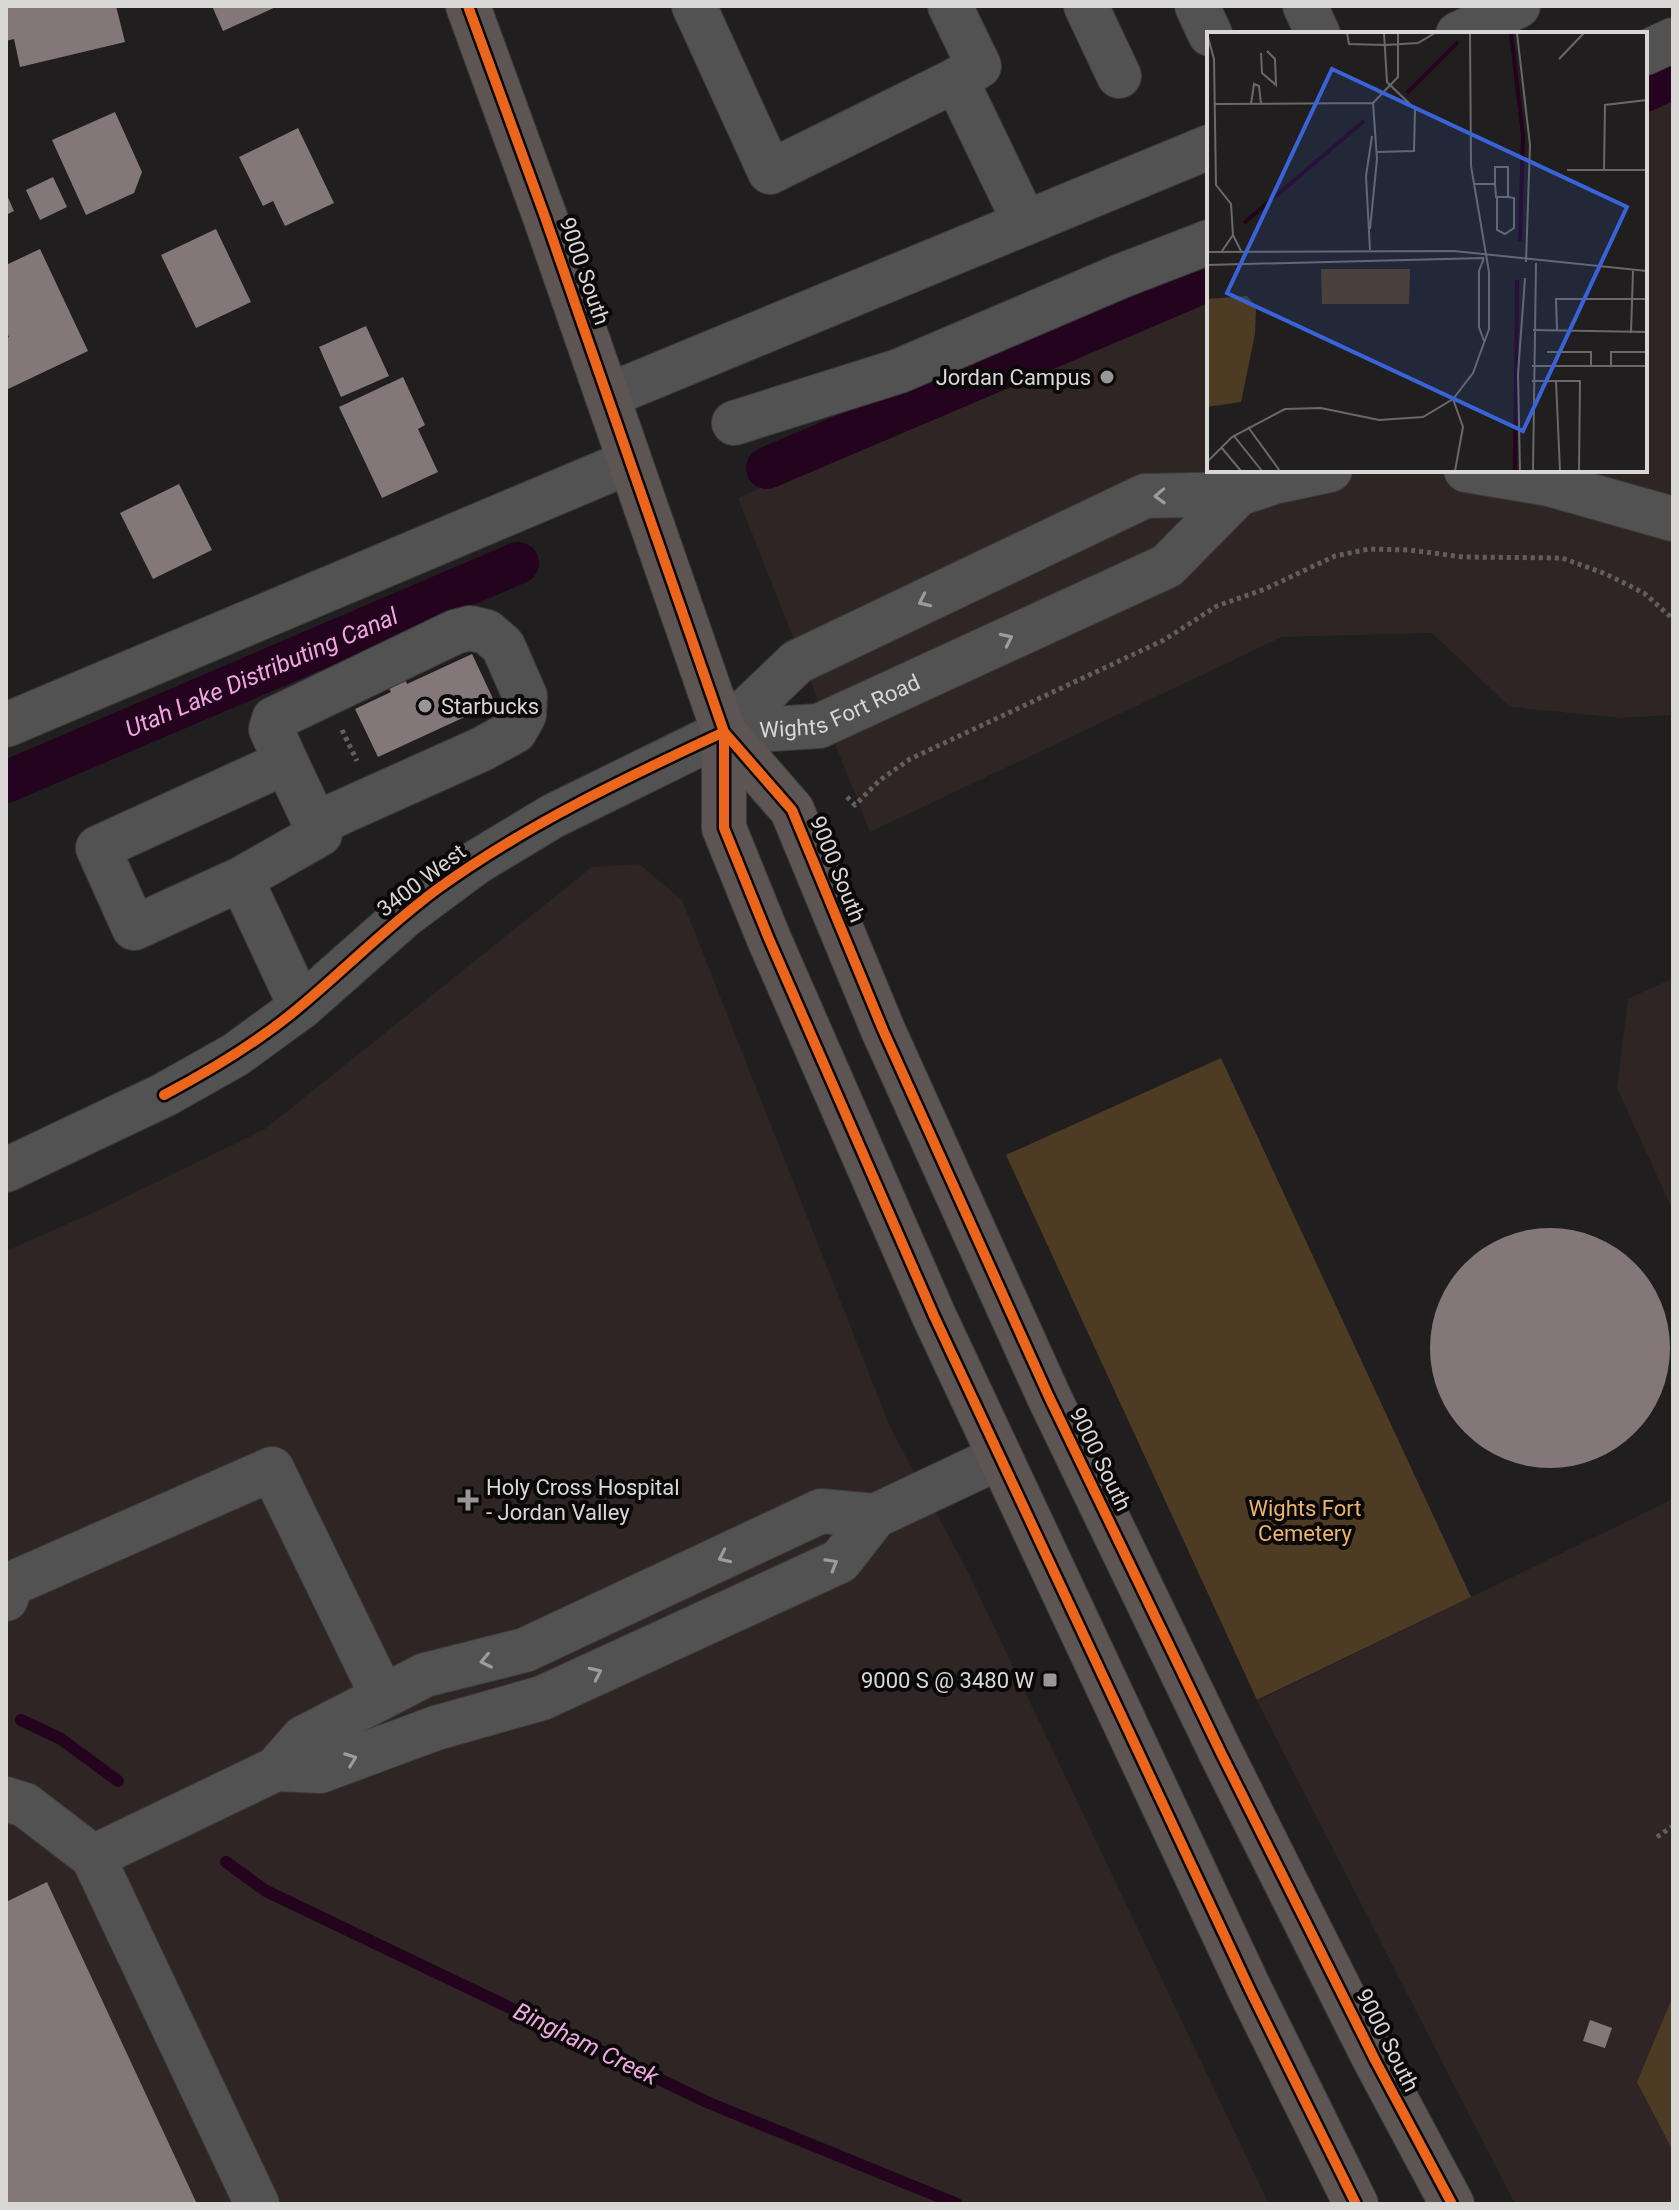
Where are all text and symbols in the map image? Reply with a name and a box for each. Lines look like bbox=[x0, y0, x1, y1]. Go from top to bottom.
inset map bbox=[1207, 32, 1647, 472]
street label: 9000 South bbox=[554, 214, 615, 328]
place label: Jordan Campus bbox=[936, 365, 1091, 390]
marker: Jordan Campus bbox=[1098, 368, 1116, 386]
one-way arrow bbox=[1153, 487, 1166, 504]
one-way arrow bbox=[918, 591, 932, 607]
water label: Utah Lake Distributing Canal bbox=[121, 602, 402, 743]
one-way arrow bbox=[999, 633, 1014, 649]
street label: Wights Fort Road bbox=[759, 669, 924, 743]
place label: Starbucks bbox=[441, 694, 539, 719]
marker: Starbucks bbox=[416, 697, 434, 715]
street label: 9000 South bbox=[805, 813, 870, 926]
street label: 3400 West bbox=[372, 839, 470, 922]
street label: 9000 South bbox=[1065, 1403, 1136, 1515]
place label: Holy Cross Hospital - Jordan Valley bbox=[486, 1475, 680, 1525]
marker: Holy Cross Hospital - Jordan Valley bbox=[457, 1489, 479, 1511]
park label: Wights Fort Cemetery bbox=[1248, 1496, 1362, 1546]
one-way arrow bbox=[717, 1547, 732, 1563]
one-way arrow bbox=[824, 1558, 838, 1573]
one-way arrow bbox=[480, 1652, 493, 1669]
one-way arrow bbox=[588, 1667, 603, 1683]
place label: 9000 S @ 3480 W bbox=[861, 1668, 1034, 1693]
marker: 9000 S @ 3480 W bbox=[1041, 1671, 1059, 1689]
one-way arrow bbox=[343, 1752, 357, 1769]
street label: 9000 South bbox=[1351, 1985, 1424, 2096]
water label: Bingham Creek bbox=[509, 1997, 664, 2092]

